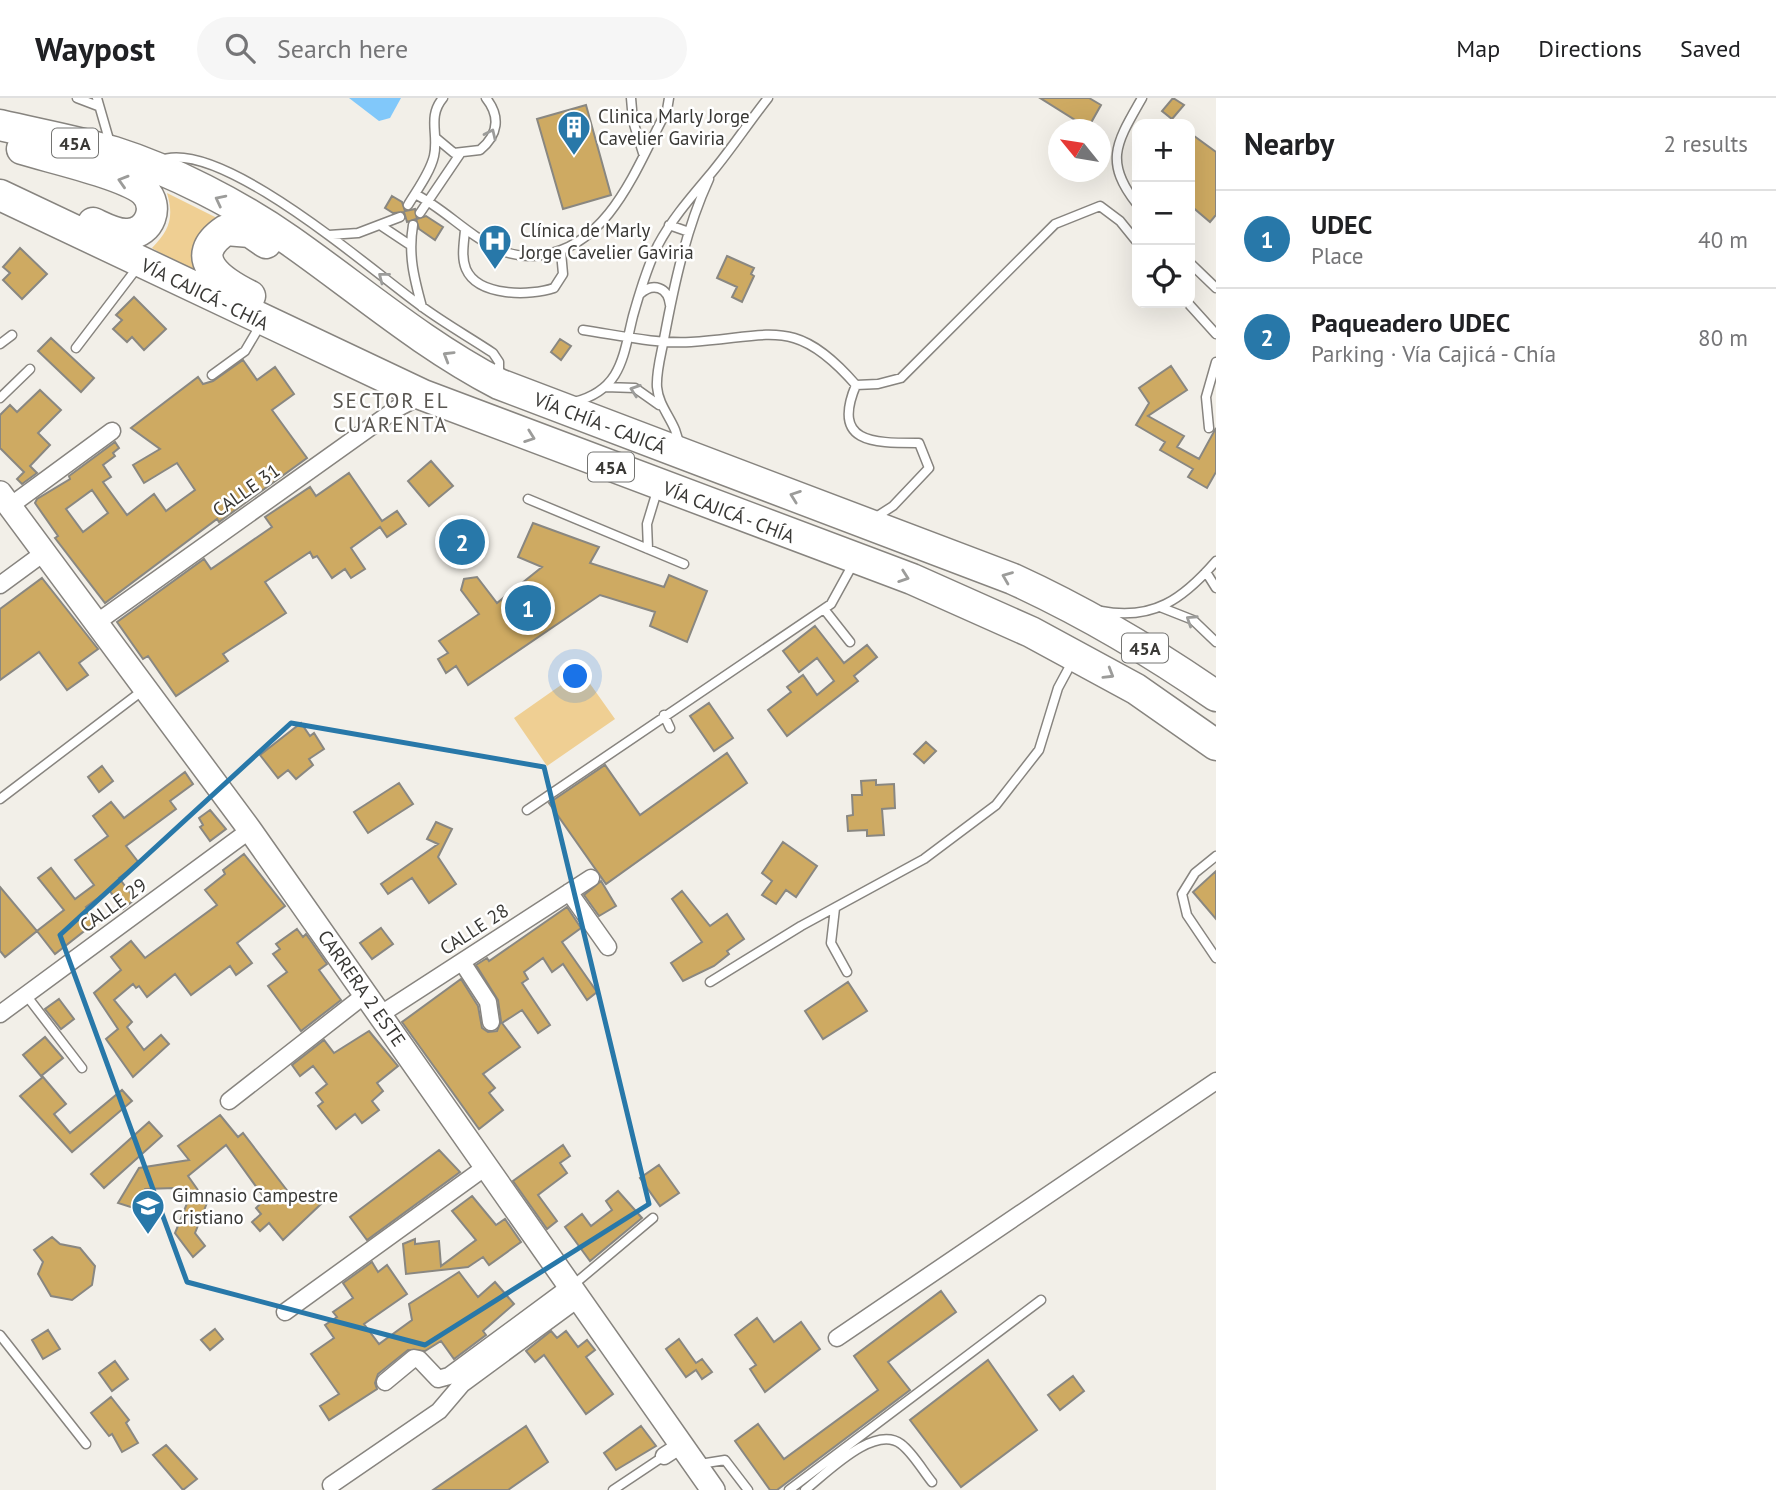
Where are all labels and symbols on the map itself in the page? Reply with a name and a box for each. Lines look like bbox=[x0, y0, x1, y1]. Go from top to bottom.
place label: Clinica Marly Jorge Cavelier Gaviria bbox=[598, 104, 750, 150]
building icon: Clinica Marly Jorge Cavelier Gaviria bbox=[555, 108, 593, 157]
north arrow bbox=[1048, 119, 1111, 182]
road number: 45A bbox=[52, 129, 98, 158]
one-way arrow bbox=[483, 129, 496, 142]
one-way arrow bbox=[118, 174, 130, 189]
one-way arrow bbox=[215, 195, 227, 209]
place label: Clínica de Marly Jorge Cavelier Gaviria bbox=[519, 218, 694, 264]
hospital icon: Clínica de Marly Jorge Cavelier Gaviria bbox=[476, 222, 514, 271]
street label: VÍA CAJICÁ - CHÍA bbox=[136, 252, 273, 335]
one-way arrow bbox=[378, 273, 391, 286]
one-way arrow bbox=[443, 351, 456, 364]
one-way arrow bbox=[630, 384, 642, 398]
district label: SECTOR EL CUARENTA bbox=[332, 387, 450, 438]
street label: VÍA CHÍA - CAJICÁ bbox=[530, 387, 669, 459]
one-way arrow bbox=[523, 429, 535, 443]
road number: 45A bbox=[588, 452, 634, 482]
street label: CALLE 31 bbox=[208, 458, 284, 522]
street label: VÍA CAJICÁ - CHÍA bbox=[659, 476, 798, 548]
one-way arrow bbox=[789, 490, 801, 504]
pin: 2 bbox=[439, 516, 485, 568]
one-way arrow bbox=[897, 569, 909, 583]
one-way arrow bbox=[1002, 572, 1014, 586]
pin: 1 bbox=[505, 582, 551, 634]
one-way arrow bbox=[1186, 616, 1199, 629]
road number: 45A bbox=[1122, 634, 1168, 662]
your location bbox=[558, 659, 592, 693]
one-way arrow bbox=[1102, 665, 1115, 678]
street label: CALLE 29 bbox=[75, 873, 151, 937]
street label: CALLE 28 bbox=[435, 898, 513, 960]
street label: CARRERA 2 ESTE bbox=[313, 925, 411, 1051]
place label: Gimnasio Campestre Cristiano bbox=[172, 1183, 338, 1229]
school or university icon: Gimnasio Campestre Cristiano bbox=[129, 1187, 167, 1236]

